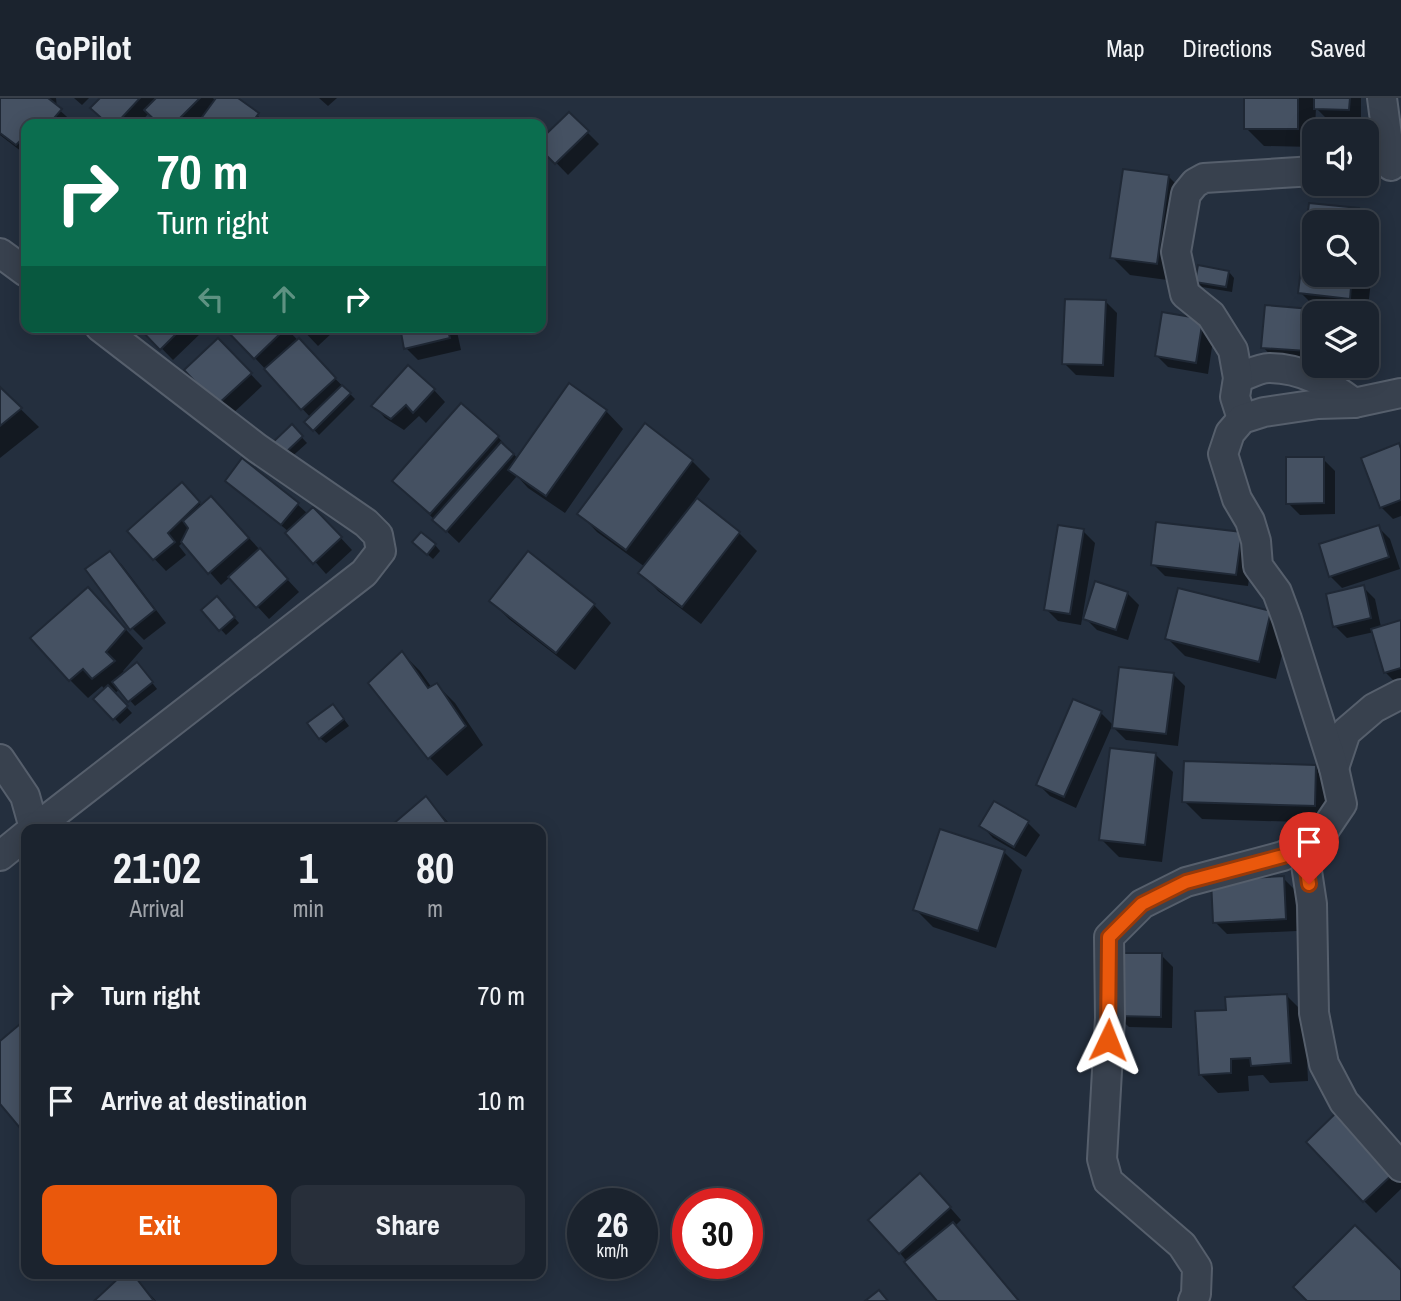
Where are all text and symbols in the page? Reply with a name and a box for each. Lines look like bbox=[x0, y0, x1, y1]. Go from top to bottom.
text: GoPilot bbox=[35, 26, 131, 70]
text: Map bbox=[1106, 32, 1144, 64]
text: Directions bbox=[1182, 32, 1272, 64]
text: Saved bbox=[1310, 32, 1366, 64]
map controls bbox=[1302, 119, 1379, 378]
button: sound bbox=[1302, 119, 1379, 196]
text: 70 m bbox=[157, 138, 249, 204]
icon: right bbox=[42, 147, 133, 238]
text: Turn right bbox=[157, 201, 269, 244]
button: search bbox=[1302, 210, 1379, 287]
icon: left bbox=[192, 280, 230, 318]
icon: ahead bbox=[265, 280, 303, 318]
icon: right bbox=[338, 280, 376, 318]
button: layers bbox=[1302, 301, 1379, 378]
pin bbox=[1279, 812, 1339, 884]
icon: arrive bbox=[1290, 823, 1328, 861]
text: 21:02 bbox=[113, 840, 201, 896]
text: 1 bbox=[299, 840, 318, 896]
text: 80 bbox=[416, 840, 454, 896]
text: Arrival bbox=[130, 893, 184, 924]
text: min bbox=[293, 893, 324, 924]
text: m bbox=[427, 893, 443, 924]
icon: right bbox=[42, 977, 80, 1015]
text: Turn right bbox=[101, 978, 200, 1013]
text: 70 m bbox=[478, 978, 525, 1013]
position arrow bbox=[1071, 1003, 1145, 1077]
icon: arrive bbox=[42, 1082, 80, 1120]
text: Arrive at destination bbox=[101, 1083, 307, 1118]
text: 10 m bbox=[478, 1083, 525, 1118]
button: Exit bbox=[42, 1185, 277, 1265]
button: Share bbox=[291, 1185, 525, 1265]
speed limit sign: 30 bbox=[672, 1188, 763, 1279]
text: 26 bbox=[597, 1201, 628, 1248]
text: km/h bbox=[597, 1238, 629, 1263]

